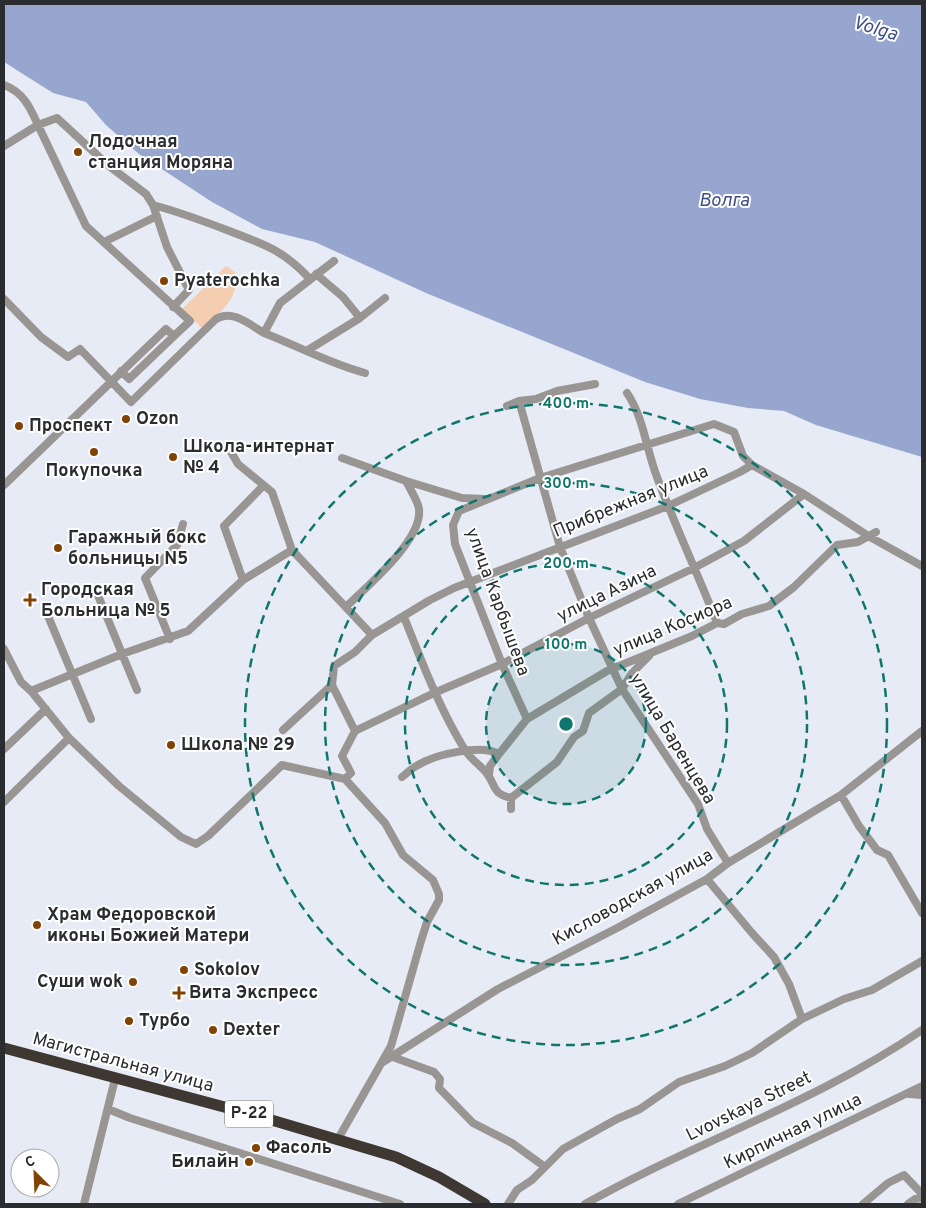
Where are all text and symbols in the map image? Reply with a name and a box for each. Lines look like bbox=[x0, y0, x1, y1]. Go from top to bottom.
water label: Volga bbox=[850, 11, 900, 47]
place label: Лодочная станция Моряна bbox=[88, 131, 233, 175]
marker: Лодочная станция Моряна bbox=[72, 146, 84, 158]
water label: Волга bbox=[699, 189, 749, 213]
place label: Pyaterochka bbox=[174, 270, 280, 293]
marker: Pyaterochka bbox=[158, 275, 170, 287]
text: 400 m bbox=[543, 395, 589, 414]
place label: Ozon bbox=[136, 408, 179, 431]
marker: Ozon bbox=[120, 413, 132, 425]
place label: Проспект bbox=[29, 415, 113, 438]
marker: Проспект bbox=[13, 420, 25, 432]
place label: Школа-интернат № 4 bbox=[183, 436, 335, 480]
marker: Покупочка bbox=[88, 446, 100, 458]
marker: Школа-интернат № 4 bbox=[167, 451, 179, 463]
place label: Покупочка bbox=[46, 460, 142, 483]
street label: Прибрежная улица bbox=[550, 460, 712, 544]
text: 300 m bbox=[543, 475, 589, 494]
street label: улица Карбышева bbox=[460, 525, 534, 679]
place label: Гаражный бокс больницы N5 bbox=[68, 527, 207, 571]
marker: Гаражный бокс больницы N5 bbox=[52, 542, 64, 554]
text: 200 m bbox=[543, 555, 589, 574]
street label: улица Азина bbox=[553, 560, 661, 628]
place label: Городская Больница № 5 bbox=[41, 579, 171, 623]
street label: улица Косиора bbox=[610, 592, 736, 662]
marker: Городская Больница № 5 bbox=[23, 593, 37, 607]
text: 100 m bbox=[545, 636, 587, 655]
street label: улица Баренцева bbox=[624, 669, 720, 809]
centre of rings bbox=[557, 715, 575, 733]
place label: Школа № 29 bbox=[181, 734, 295, 757]
marker: Школа № 29 bbox=[165, 739, 177, 751]
street label: Кисловодская улица bbox=[549, 844, 717, 952]
place label: Храм Федоровской иконы Божией Матери bbox=[47, 904, 249, 948]
marker: Храм Федоровской иконы Божией Матери bbox=[31, 919, 43, 931]
place label: Sokolov bbox=[194, 959, 260, 982]
marker: Sokolov bbox=[178, 964, 190, 976]
place label: Суши wok bbox=[37, 971, 123, 994]
marker: Суши wok bbox=[127, 976, 139, 988]
place label: Вита Экспресс bbox=[189, 982, 318, 1005]
marker: Вита Экспресс bbox=[173, 987, 185, 999]
place label: Турбо bbox=[139, 1010, 190, 1033]
marker: Турбо bbox=[123, 1015, 135, 1027]
place label: Dexter bbox=[223, 1019, 280, 1042]
marker: Dexter bbox=[207, 1024, 219, 1036]
street label: Магистральная улица bbox=[30, 1028, 216, 1098]
street label: Lvovskaya Street bbox=[683, 1067, 815, 1147]
street label: Кирпичная улица bbox=[720, 1089, 866, 1175]
road number: Р-22 bbox=[225, 1100, 273, 1128]
place label: Фасоль bbox=[266, 1137, 332, 1160]
marker: Фасоль bbox=[250, 1142, 262, 1154]
north arrow bbox=[10, 1148, 60, 1198]
place label: Билайн bbox=[171, 1151, 239, 1174]
text: С bbox=[23, 1153, 38, 1172]
marker: Билайн bbox=[243, 1156, 255, 1168]

